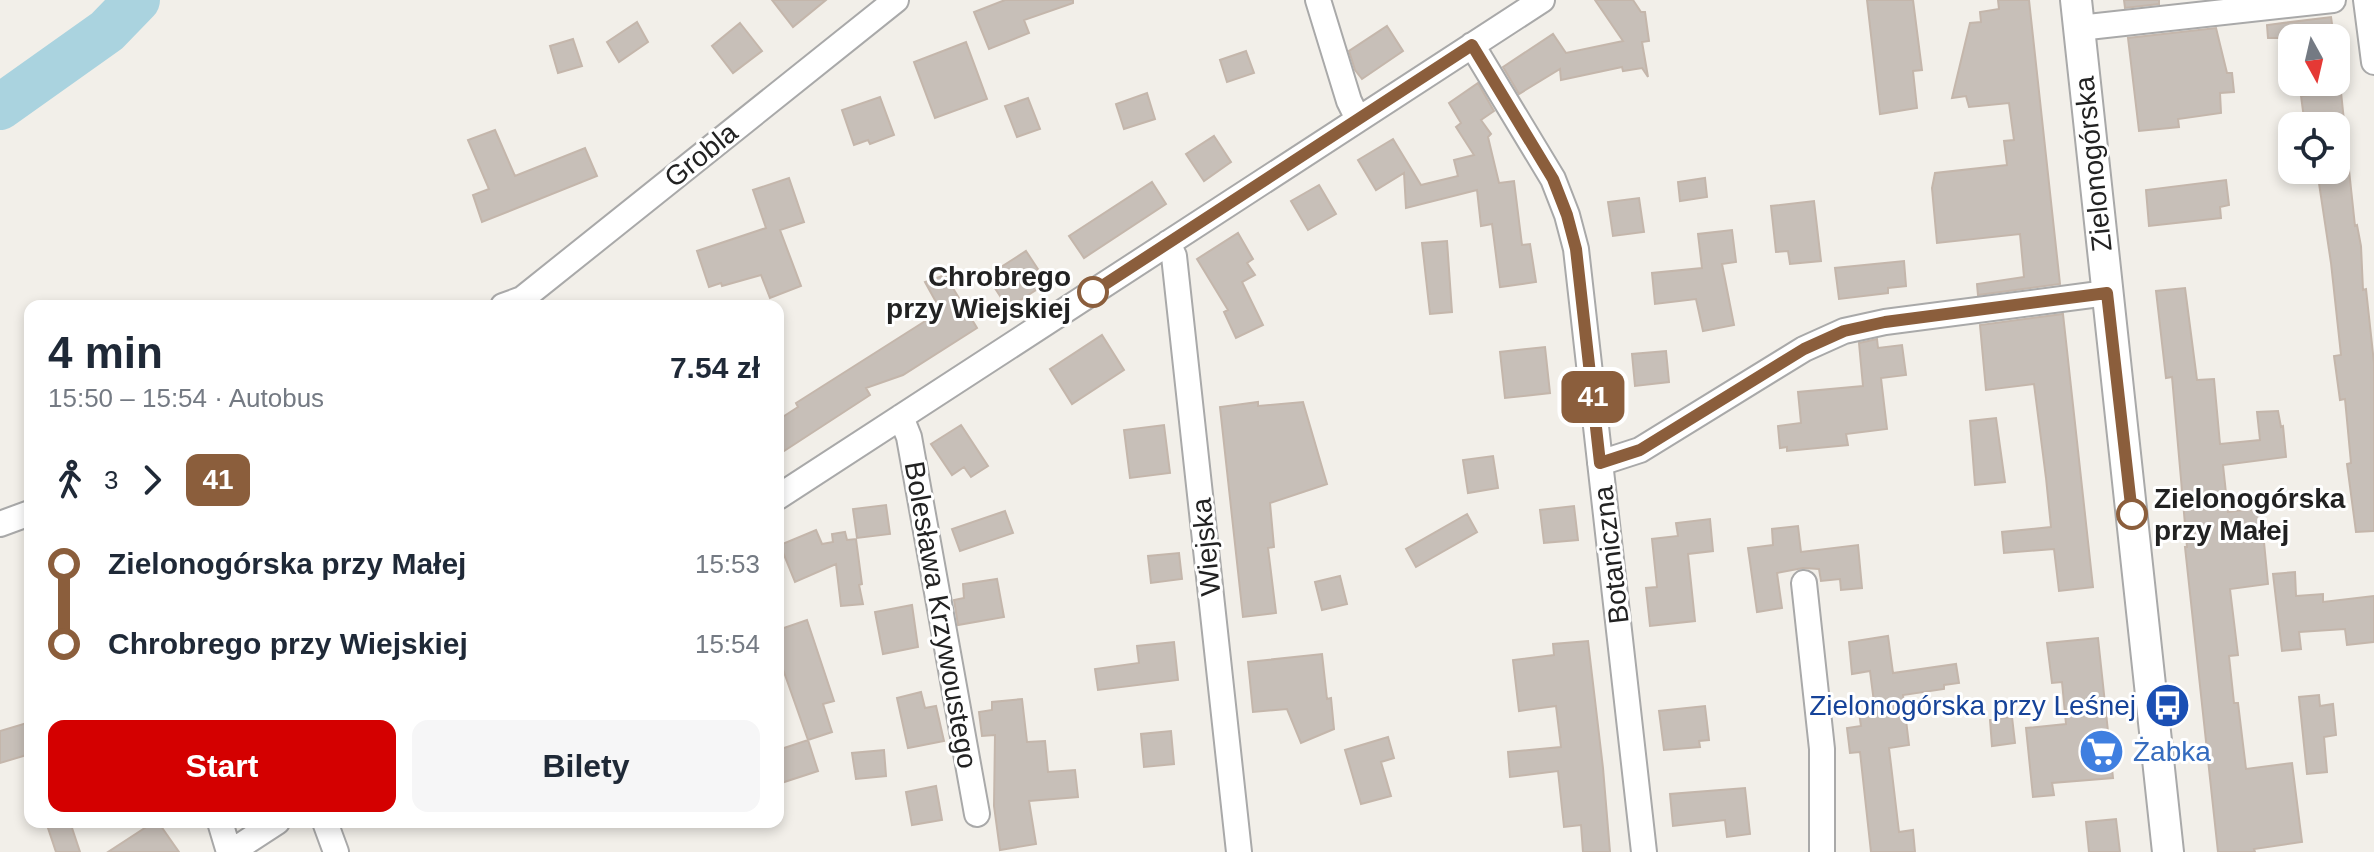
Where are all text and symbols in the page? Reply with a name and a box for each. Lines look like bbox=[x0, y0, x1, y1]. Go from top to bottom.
north arrow bbox=[2278, 24, 2350, 96]
map controls bbox=[2278, 24, 2350, 184]
street label: Zielonogórska bbox=[2068, 74, 2118, 253]
button: locate bbox=[2278, 112, 2350, 184]
street label: Grobla bbox=[659, 116, 744, 193]
place label: Chrobrego przy Wiejskiej bbox=[886, 261, 1071, 324]
marker: Chrobrego przy Wiejskiej bbox=[1078, 277, 1108, 307]
text: 4 min bbox=[48, 328, 163, 377]
text: 7.54 zł bbox=[670, 351, 760, 384]
line badge: 41 bbox=[1557, 371, 1629, 423]
text: 41 bbox=[1577, 381, 1609, 412]
text: 15:50 – 15:54 · Autobus bbox=[48, 383, 324, 413]
icon: walk bbox=[48, 458, 92, 502]
icon: forward bbox=[130, 458, 174, 502]
street label: Bolesława Krzywoustego bbox=[899, 459, 983, 771]
text: 41 bbox=[202, 464, 234, 495]
text: 3 bbox=[104, 465, 118, 495]
place label: Zielonogórska przy Małej bbox=[2154, 483, 2346, 546]
street label: Botaniczna bbox=[1587, 484, 1635, 626]
street label: Wiejska bbox=[1185, 496, 1227, 597]
marker: Zielonogórska przy Małej bbox=[2117, 499, 2147, 529]
text: Zielonogórska przy Małej bbox=[108, 547, 466, 580]
text: 15:53 bbox=[695, 549, 760, 579]
text: Chrobrego przy Wiejskiej bbox=[108, 627, 468, 660]
text: 15:54 bbox=[695, 629, 760, 659]
bus stop icon: Zielonogórska przy Leśnej bbox=[2143, 681, 2191, 729]
place label: Zielonogórska przy Leśnej bbox=[1809, 690, 2136, 721]
button: Start bbox=[48, 720, 396, 812]
button: Bilety bbox=[412, 720, 760, 812]
supermarket icon: Żabka bbox=[2078, 727, 2126, 775]
place label: Żabka bbox=[2133, 736, 2211, 767]

